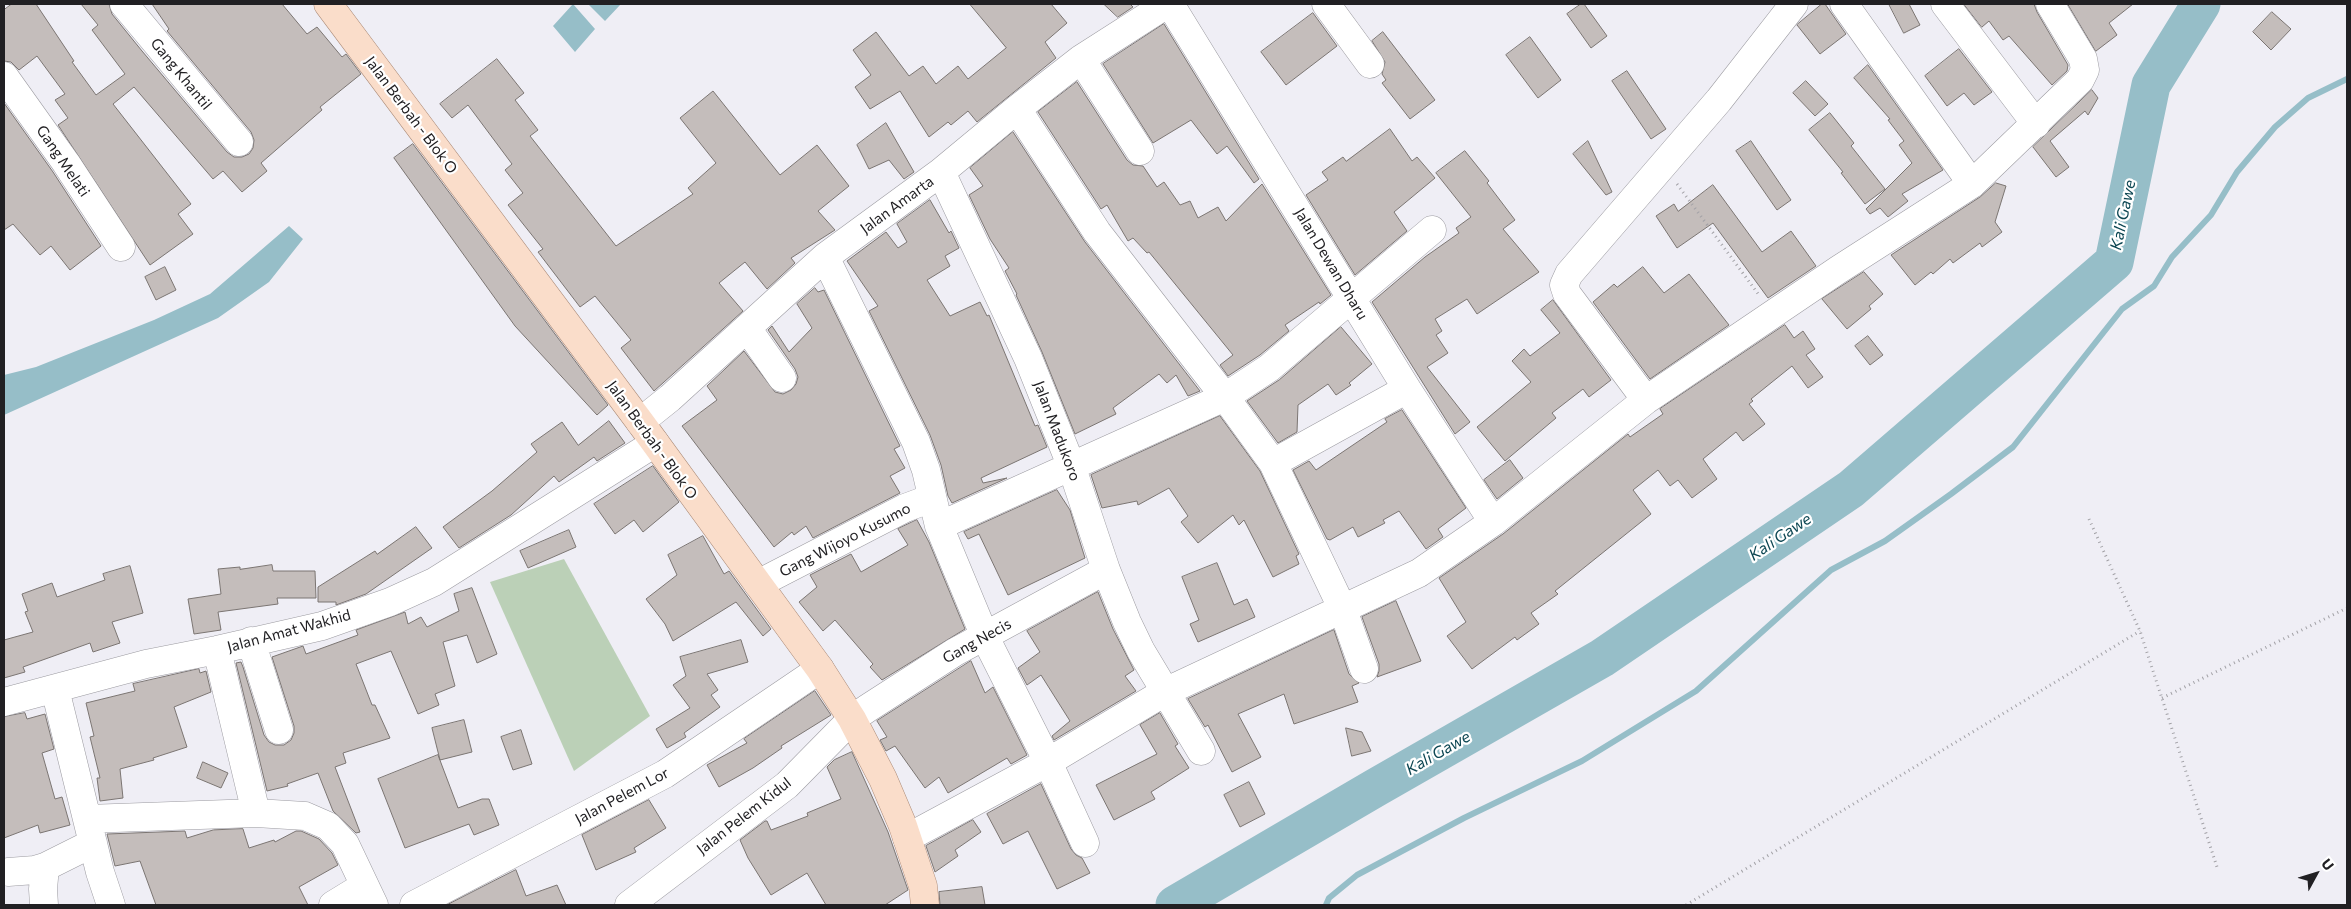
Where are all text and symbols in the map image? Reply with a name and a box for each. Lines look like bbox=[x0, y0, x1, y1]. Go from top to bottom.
street label: Gang Khantil bbox=[147, 34, 215, 114]
street label: Jalan Berbah - Blok O bbox=[361, 53, 461, 177]
street label: Gang Melati bbox=[33, 122, 93, 200]
street label: Jalan Amarta bbox=[857, 172, 937, 238]
water label: Kali Gawe bbox=[2106, 178, 2140, 252]
street label: Jalan Dewan Dharu bbox=[1291, 205, 1371, 323]
street label: Jalan Berbah - Blok O bbox=[603, 377, 701, 503]
street label: Jalan Madukoro bbox=[1030, 378, 1084, 484]
street label: Gang Wijoyo Kusumo bbox=[776, 499, 914, 581]
water label: Kali Gawe bbox=[1745, 509, 1815, 565]
street label: Jalan Amat Wakhid bbox=[225, 606, 353, 656]
street label: Gang Necis bbox=[940, 615, 1014, 667]
water label: Kali Gawe bbox=[1402, 727, 1474, 779]
street label: Jalan Pelem Lor bbox=[572, 764, 672, 828]
street label: Jalan Pelem Kidul bbox=[693, 774, 795, 858]
north arrow bbox=[2291, 849, 2341, 899]
text: U bbox=[2318, 855, 2338, 874]

